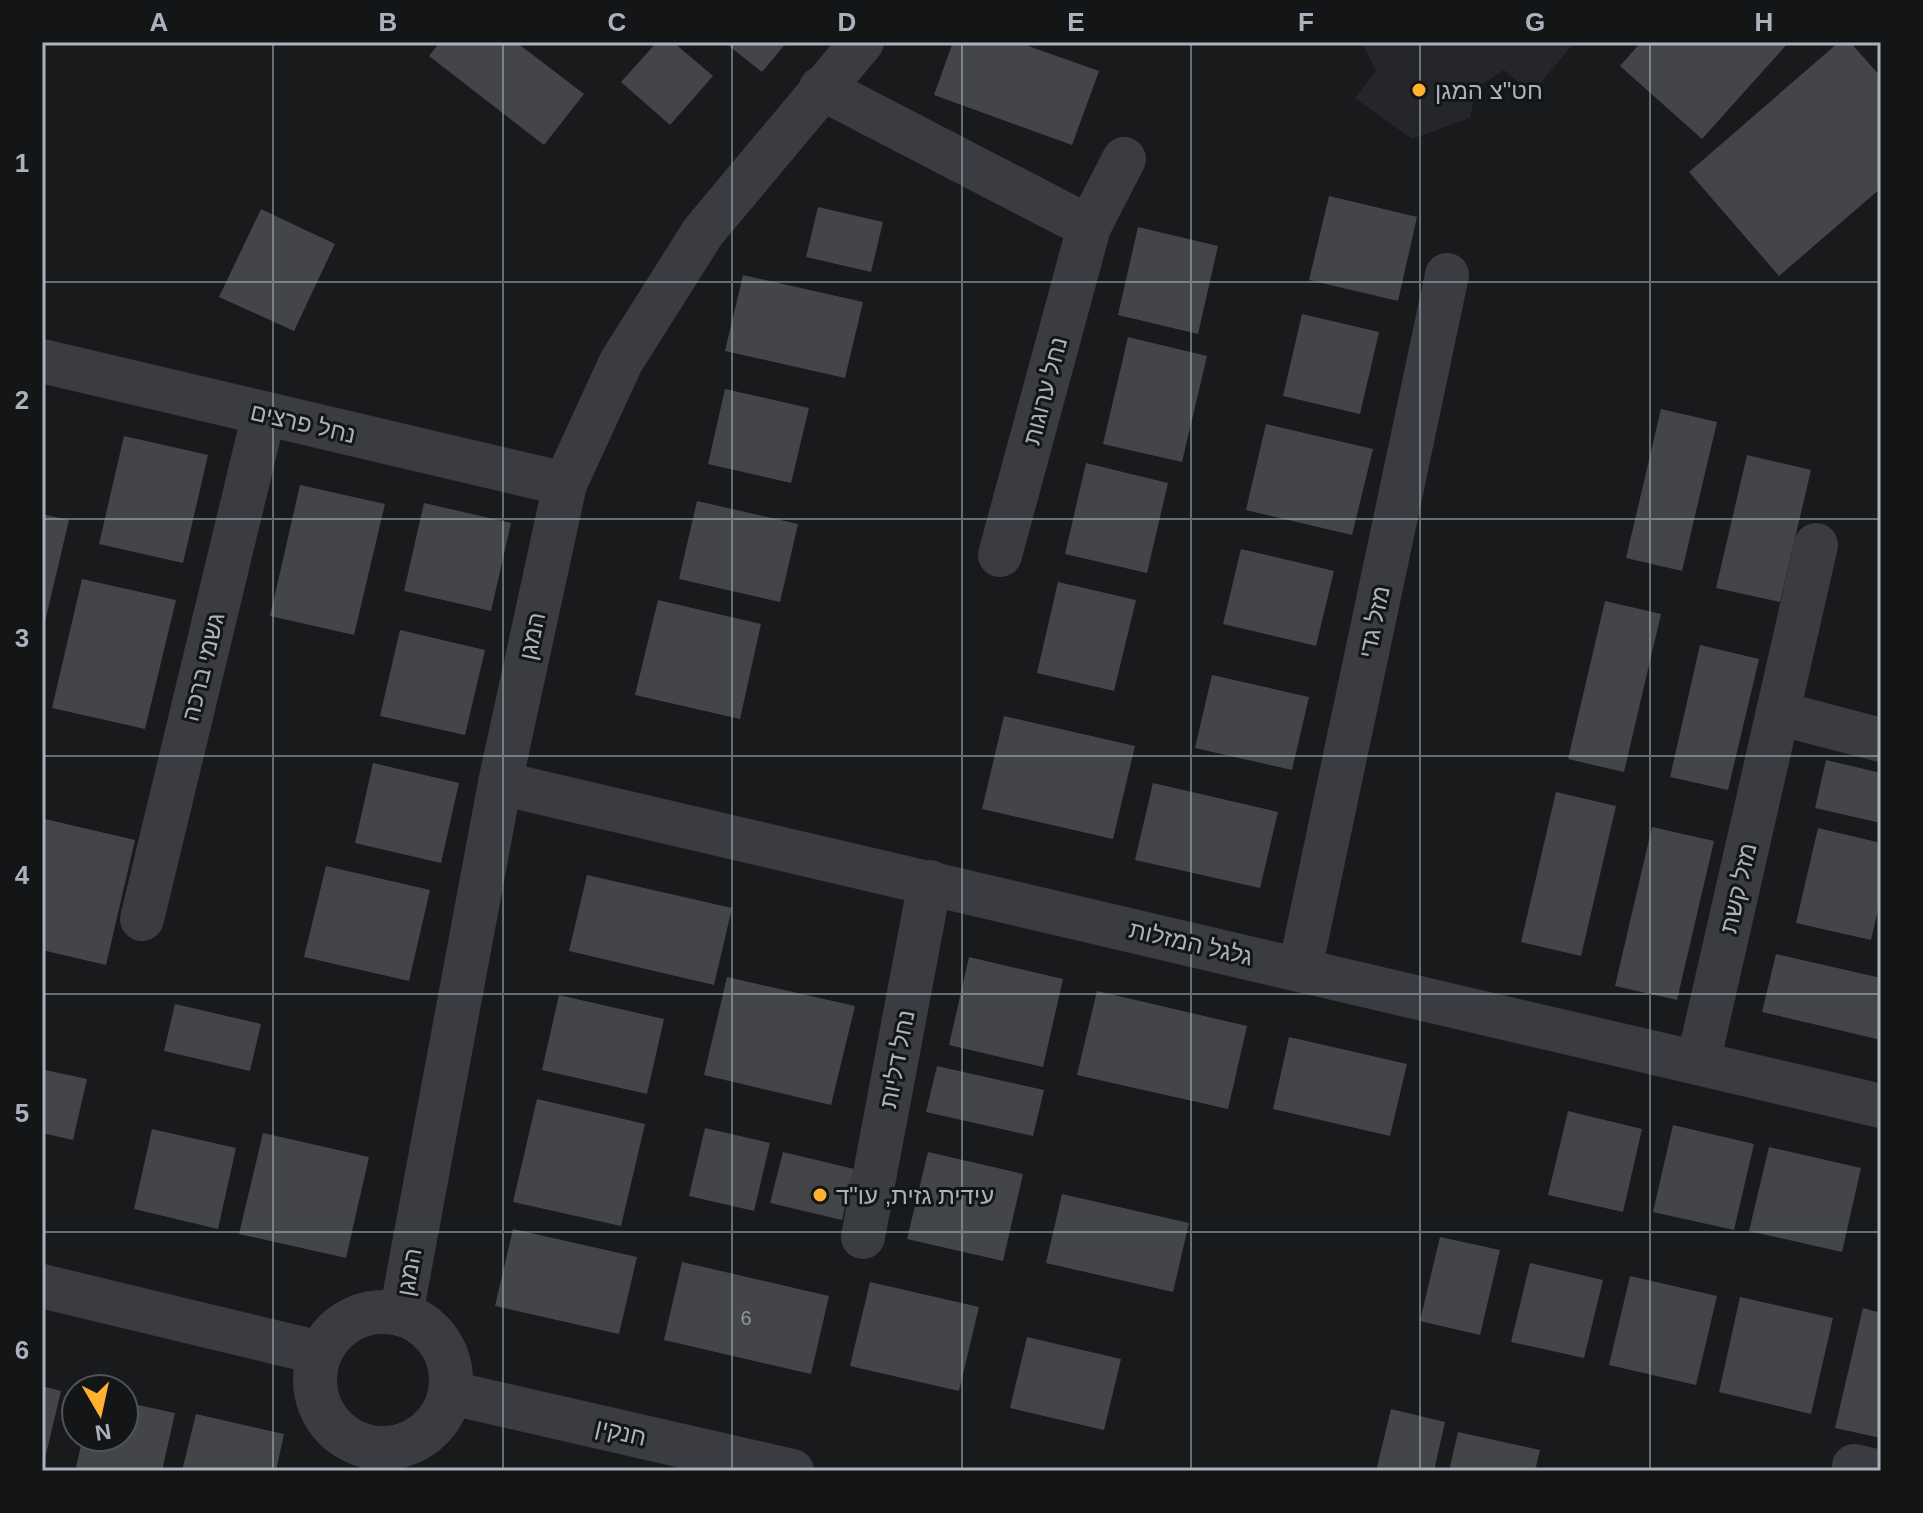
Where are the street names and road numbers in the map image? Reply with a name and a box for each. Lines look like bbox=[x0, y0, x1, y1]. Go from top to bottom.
street label: נחל ערוגות bbox=[1018, 334, 1072, 448]
street label: נחל פרצים bbox=[248, 398, 358, 448]
street label: מזל גדי bbox=[1353, 583, 1395, 661]
street label: גשמי ברכה bbox=[176, 610, 230, 724]
street label: המגן bbox=[514, 610, 550, 662]
street label: מזל קשת bbox=[1715, 840, 1761, 936]
street label: גלגל המזלות bbox=[1127, 916, 1255, 970]
street label: נחל דליות bbox=[874, 1008, 920, 1110]
street label: המגן bbox=[392, 1246, 426, 1298]
street label: חנקין bbox=[593, 1413, 649, 1451]

